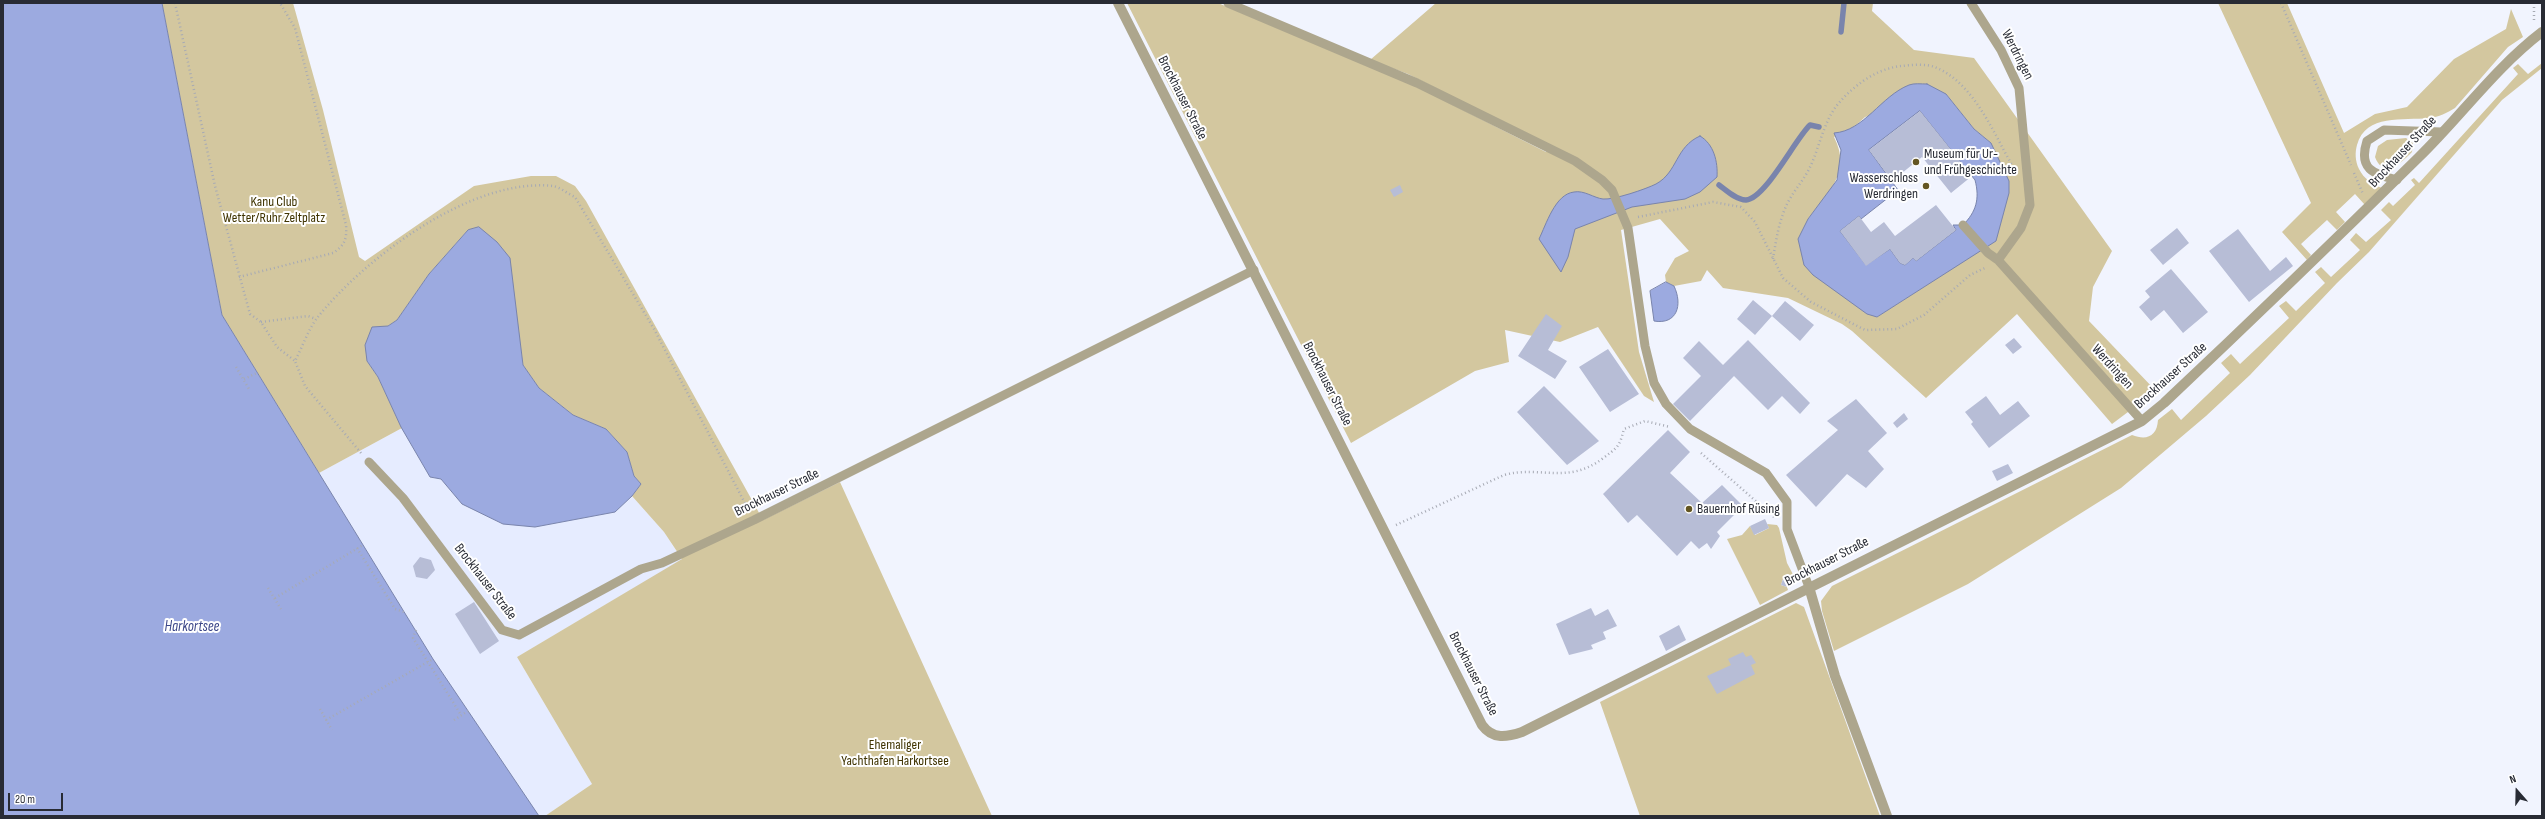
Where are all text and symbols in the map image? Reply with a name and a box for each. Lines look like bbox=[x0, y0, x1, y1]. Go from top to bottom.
street label: Werdringen bbox=[1997, 27, 2037, 83]
street label: Brockhauser Straße bbox=[1154, 53, 1210, 143]
street label: Brockhauser Straße bbox=[2366, 113, 2440, 191]
place label: Museum für Ur- und Frühgeschichte bbox=[1924, 146, 2017, 178]
marker: Museum für Ur- und Frühgeschichte bbox=[1911, 157, 1921, 167]
place label: Wasserschloss Werdringen bbox=[1850, 170, 1918, 202]
marker: Wasserschloss Werdringen bbox=[1921, 181, 1931, 191]
park label: Kanu Club Wetter/Ruhr Zeltplatz bbox=[223, 194, 325, 226]
street label: Brockhauser Straße bbox=[1299, 339, 1355, 429]
street label: Brockhauser Straße bbox=[2131, 339, 2211, 413]
street label: Werdringen bbox=[2088, 341, 2136, 393]
street label: Brockhauser Straße bbox=[732, 465, 822, 521]
place label: Bauernhof Rüsing bbox=[1697, 501, 1780, 517]
marker: Bauernhof Rüsing bbox=[1684, 504, 1694, 514]
street label: Brockhauser Straße bbox=[1782, 534, 1872, 590]
street label: Brockhauser Straße bbox=[450, 541, 520, 623]
water label: Harkortsee bbox=[165, 618, 219, 636]
street label: Brockhauser Straße bbox=[1445, 629, 1501, 719]
park label: Ehemaliger Yachthafen Harkortsee bbox=[841, 737, 949, 770]
north arrow bbox=[2497, 771, 2537, 811]
text: N bbox=[2508, 772, 2518, 786]
scale bar bbox=[10, 785, 65, 811]
text: 20 m bbox=[15, 792, 35, 807]

